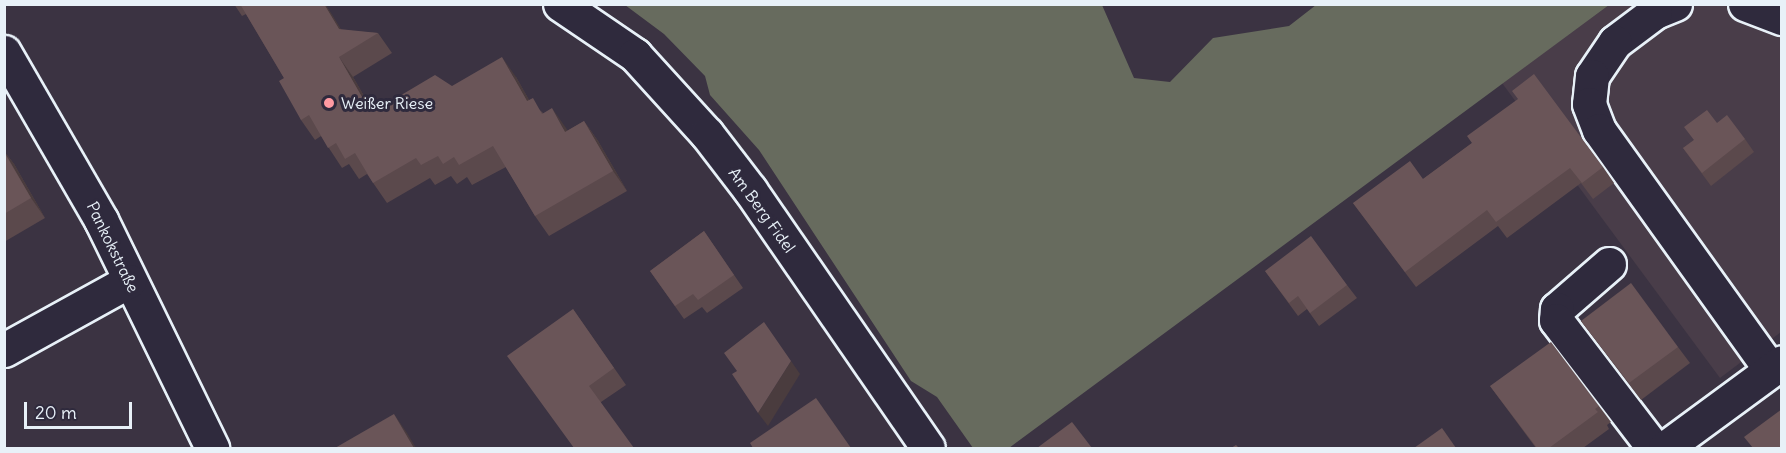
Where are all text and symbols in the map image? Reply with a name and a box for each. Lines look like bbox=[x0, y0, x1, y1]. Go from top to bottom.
place label: Weißer Riese bbox=[341, 93, 433, 113]
marker: Weißer Riese bbox=[322, 96, 336, 110]
street label: Am Berg Fidel bbox=[725, 164, 799, 256]
street label: Pankokstraße bbox=[83, 199, 143, 295]
scale bar bbox=[27, 390, 135, 428]
text: 20 m bbox=[35, 401, 77, 424]

